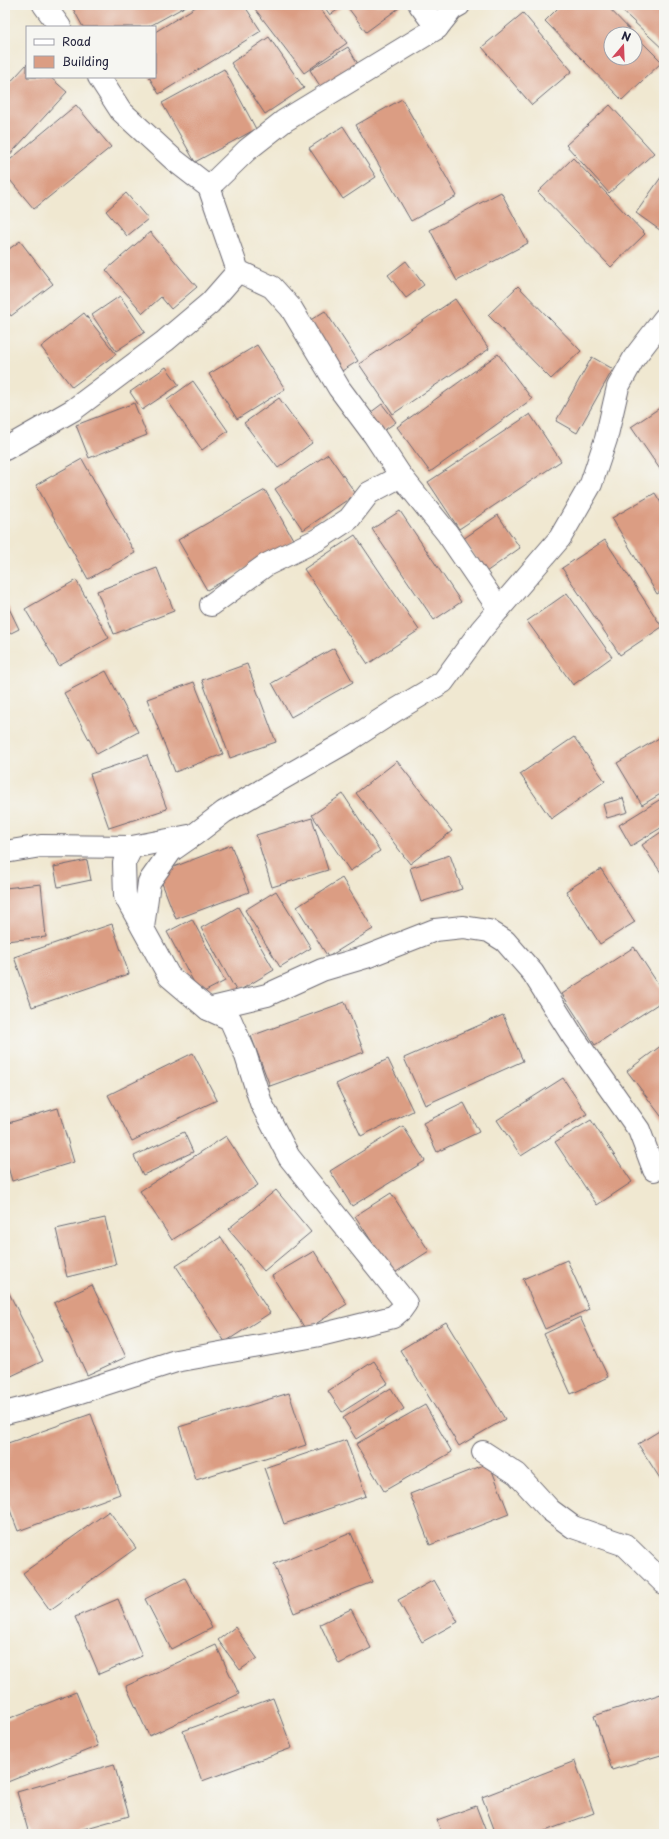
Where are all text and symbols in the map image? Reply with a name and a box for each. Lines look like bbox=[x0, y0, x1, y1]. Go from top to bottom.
legend bbox=[26, 26, 156, 78]
north arrow bbox=[603, 26, 643, 66]
text: N bbox=[620, 27, 634, 46]
text: Road bbox=[62, 32, 91, 50]
text: Building bbox=[62, 52, 109, 70]

